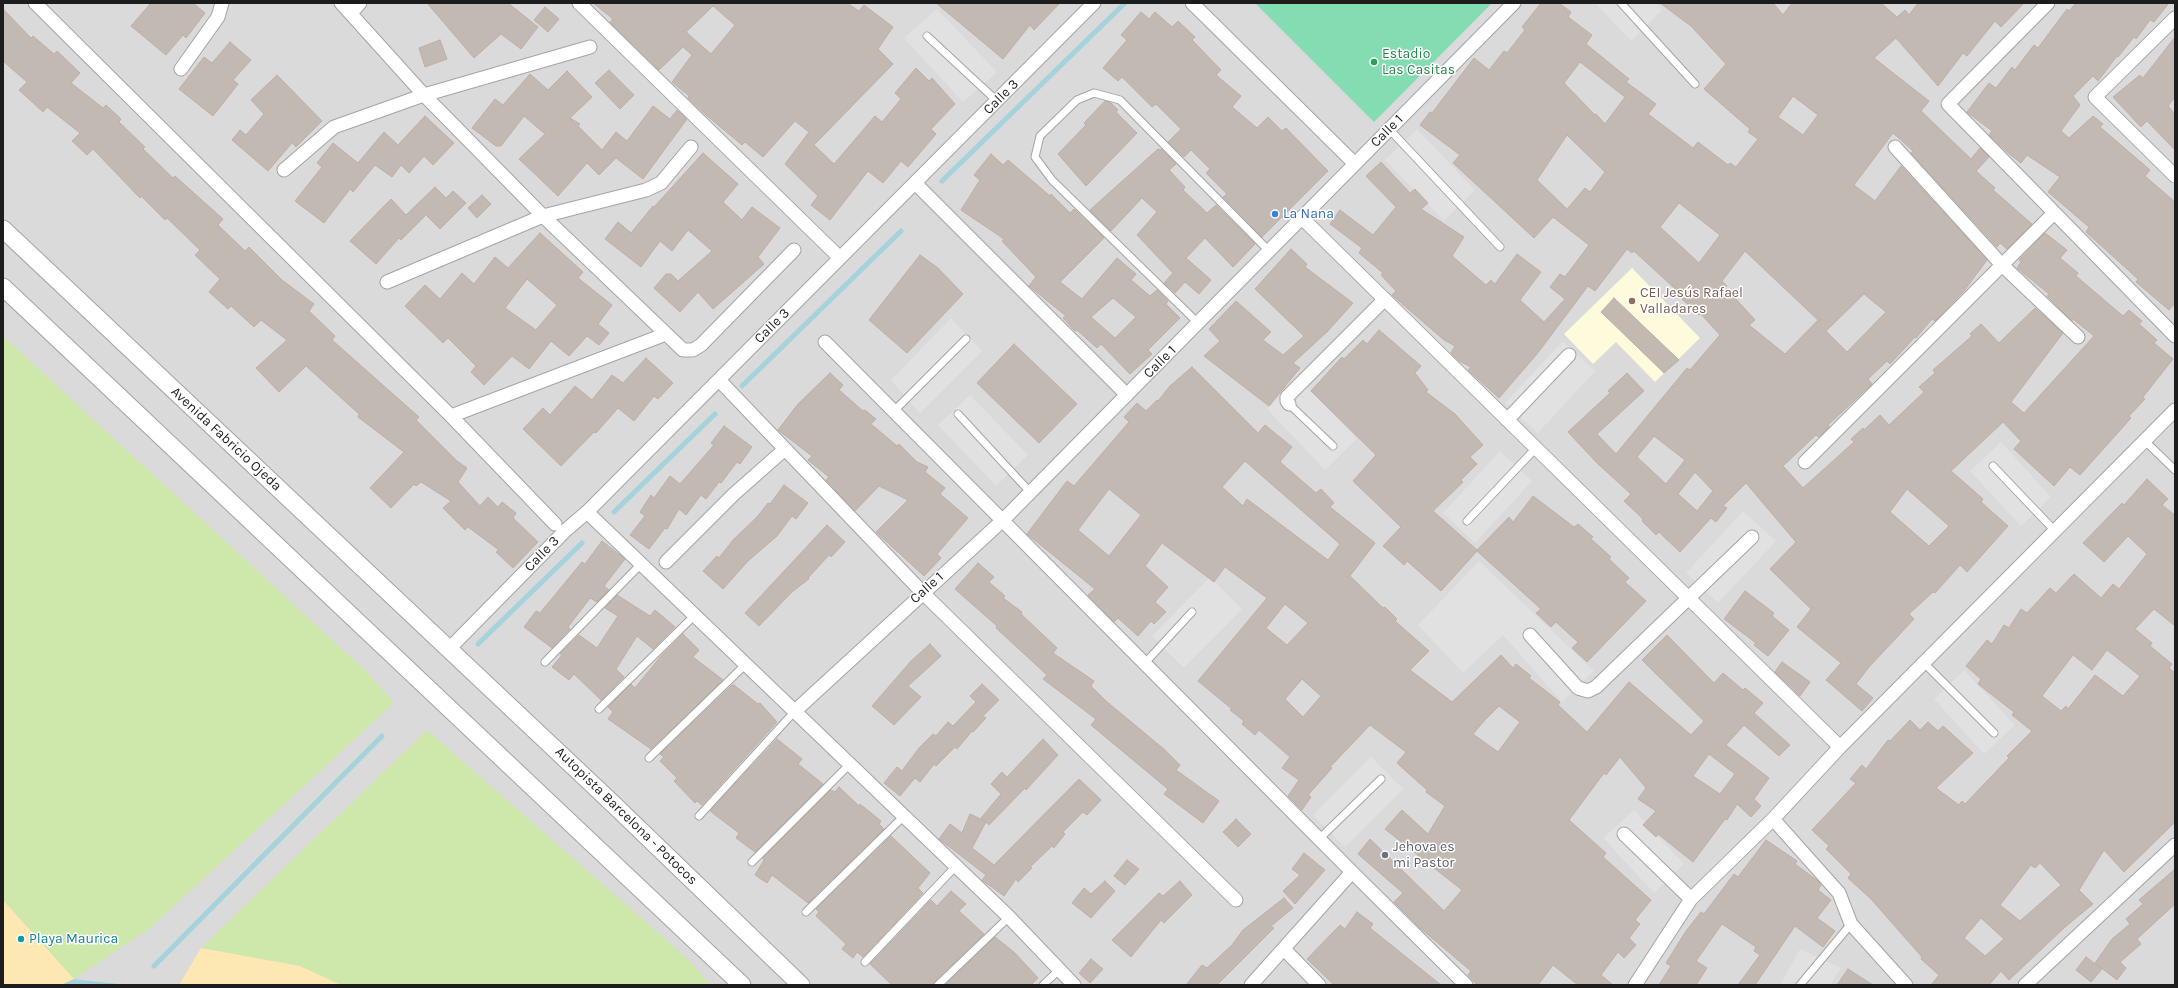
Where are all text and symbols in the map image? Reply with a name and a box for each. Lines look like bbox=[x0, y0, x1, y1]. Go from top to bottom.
place label: Estadio Las Casitas bbox=[1382, 46, 1455, 78]
marker: Estadio Las Casitas bbox=[1369, 57, 1379, 67]
street label: Calle 3 bbox=[980, 76, 1022, 118]
street label: Calle 1 bbox=[1367, 111, 1407, 151]
place label: La Nana bbox=[1283, 206, 1334, 222]
marker: La Nana bbox=[1270, 209, 1280, 219]
place label: CEI Jesús Rafael Valladares bbox=[1640, 285, 1743, 318]
marker: CEI Jesús Rafael Valladares bbox=[1627, 296, 1637, 306]
street label: Calle 3 bbox=[751, 305, 793, 347]
street label: Calle 1 bbox=[1140, 342, 1180, 382]
street label: Avenida Fabricio Ojeda bbox=[167, 383, 285, 495]
street label: Calle 3 bbox=[521, 533, 563, 575]
street label: Calle 1 bbox=[907, 569, 947, 607]
street label: Autopista Barcelona - Potocos bbox=[551, 744, 701, 888]
place label: Jehova es mi Pastor bbox=[1393, 839, 1455, 872]
marker: Jehova es mi Pastor bbox=[1380, 850, 1390, 860]
place label: Playa Maurica bbox=[29, 931, 118, 947]
marker: Playa Maurica bbox=[16, 934, 26, 944]

